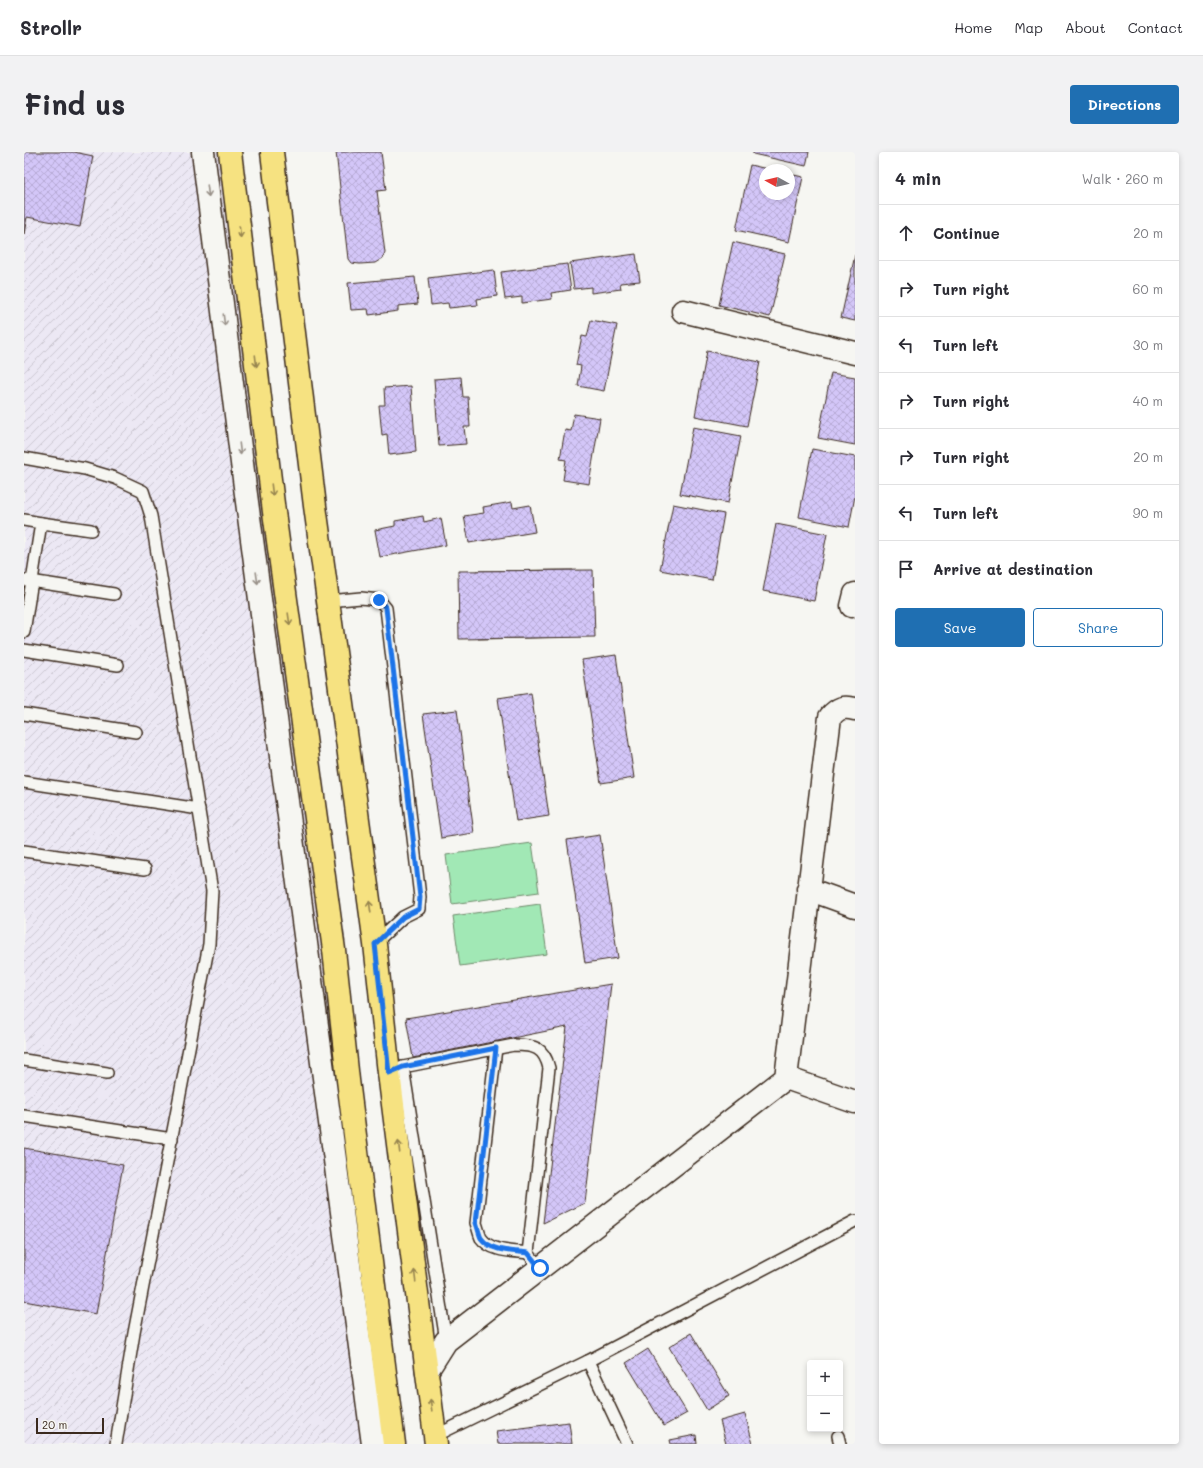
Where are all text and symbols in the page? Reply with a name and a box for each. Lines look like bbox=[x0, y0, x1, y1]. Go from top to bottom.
text: Strollr bbox=[20, 15, 82, 40]
text: Home bbox=[954, 18, 992, 37]
text: Map bbox=[1014, 18, 1043, 37]
text: About bbox=[1065, 18, 1106, 37]
text: Contact bbox=[1128, 18, 1183, 37]
button: Directions bbox=[1070, 85, 1179, 124]
text: Find us bbox=[24, 86, 125, 122]
north arrow bbox=[759, 164, 795, 200]
text: 4 min bbox=[895, 167, 941, 189]
text: Walk · 260 m bbox=[1082, 170, 1163, 187]
one-way arrow bbox=[204, 184, 212, 197]
icon: ahead bbox=[895, 222, 917, 244]
text: Continue bbox=[933, 223, 1000, 243]
text: 20 m bbox=[1133, 224, 1163, 241]
one-way arrow bbox=[236, 225, 244, 238]
icon: right bbox=[895, 278, 917, 300]
text: Turn right bbox=[933, 279, 1010, 299]
text: 60 m bbox=[1133, 280, 1163, 297]
one-way arrow bbox=[220, 313, 228, 326]
icon: left bbox=[895, 334, 917, 356]
text: Turn left bbox=[933, 335, 998, 355]
text: 30 m bbox=[1133, 336, 1163, 353]
one-way arrow bbox=[252, 355, 259, 368]
icon: right bbox=[895, 390, 917, 412]
text: Turn right bbox=[933, 391, 1010, 411]
text: 40 m bbox=[1133, 392, 1163, 409]
one-way arrow bbox=[237, 442, 244, 455]
icon: right bbox=[895, 446, 917, 468]
text: Turn right bbox=[933, 447, 1010, 467]
text: 20 m bbox=[1133, 448, 1163, 465]
one-way arrow bbox=[268, 484, 275, 497]
icon: left bbox=[895, 502, 917, 524]
text: Turn left bbox=[933, 503, 998, 523]
text: 90 m bbox=[1133, 504, 1163, 521]
icon: arrive bbox=[895, 558, 917, 580]
text: Arrive at destination bbox=[933, 559, 1093, 579]
one-way arrow bbox=[253, 571, 261, 584]
route end bbox=[370, 591, 388, 609]
button: Save bbox=[895, 608, 1025, 647]
button: Share bbox=[1033, 608, 1163, 647]
one-way arrow bbox=[285, 612, 293, 625]
one-way arrow bbox=[366, 901, 374, 914]
one-way arrow bbox=[395, 1141, 402, 1154]
route start bbox=[531, 1259, 549, 1277]
one-way arrow bbox=[411, 1270, 419, 1283]
map controls bbox=[807, 1360, 843, 1432]
button: + bbox=[807, 1360, 843, 1396]
button: − bbox=[807, 1396, 843, 1432]
one-way arrow bbox=[427, 1399, 435, 1412]
scale bar bbox=[36, 1416, 104, 1435]
text: 20 m bbox=[42, 1417, 67, 1432]

